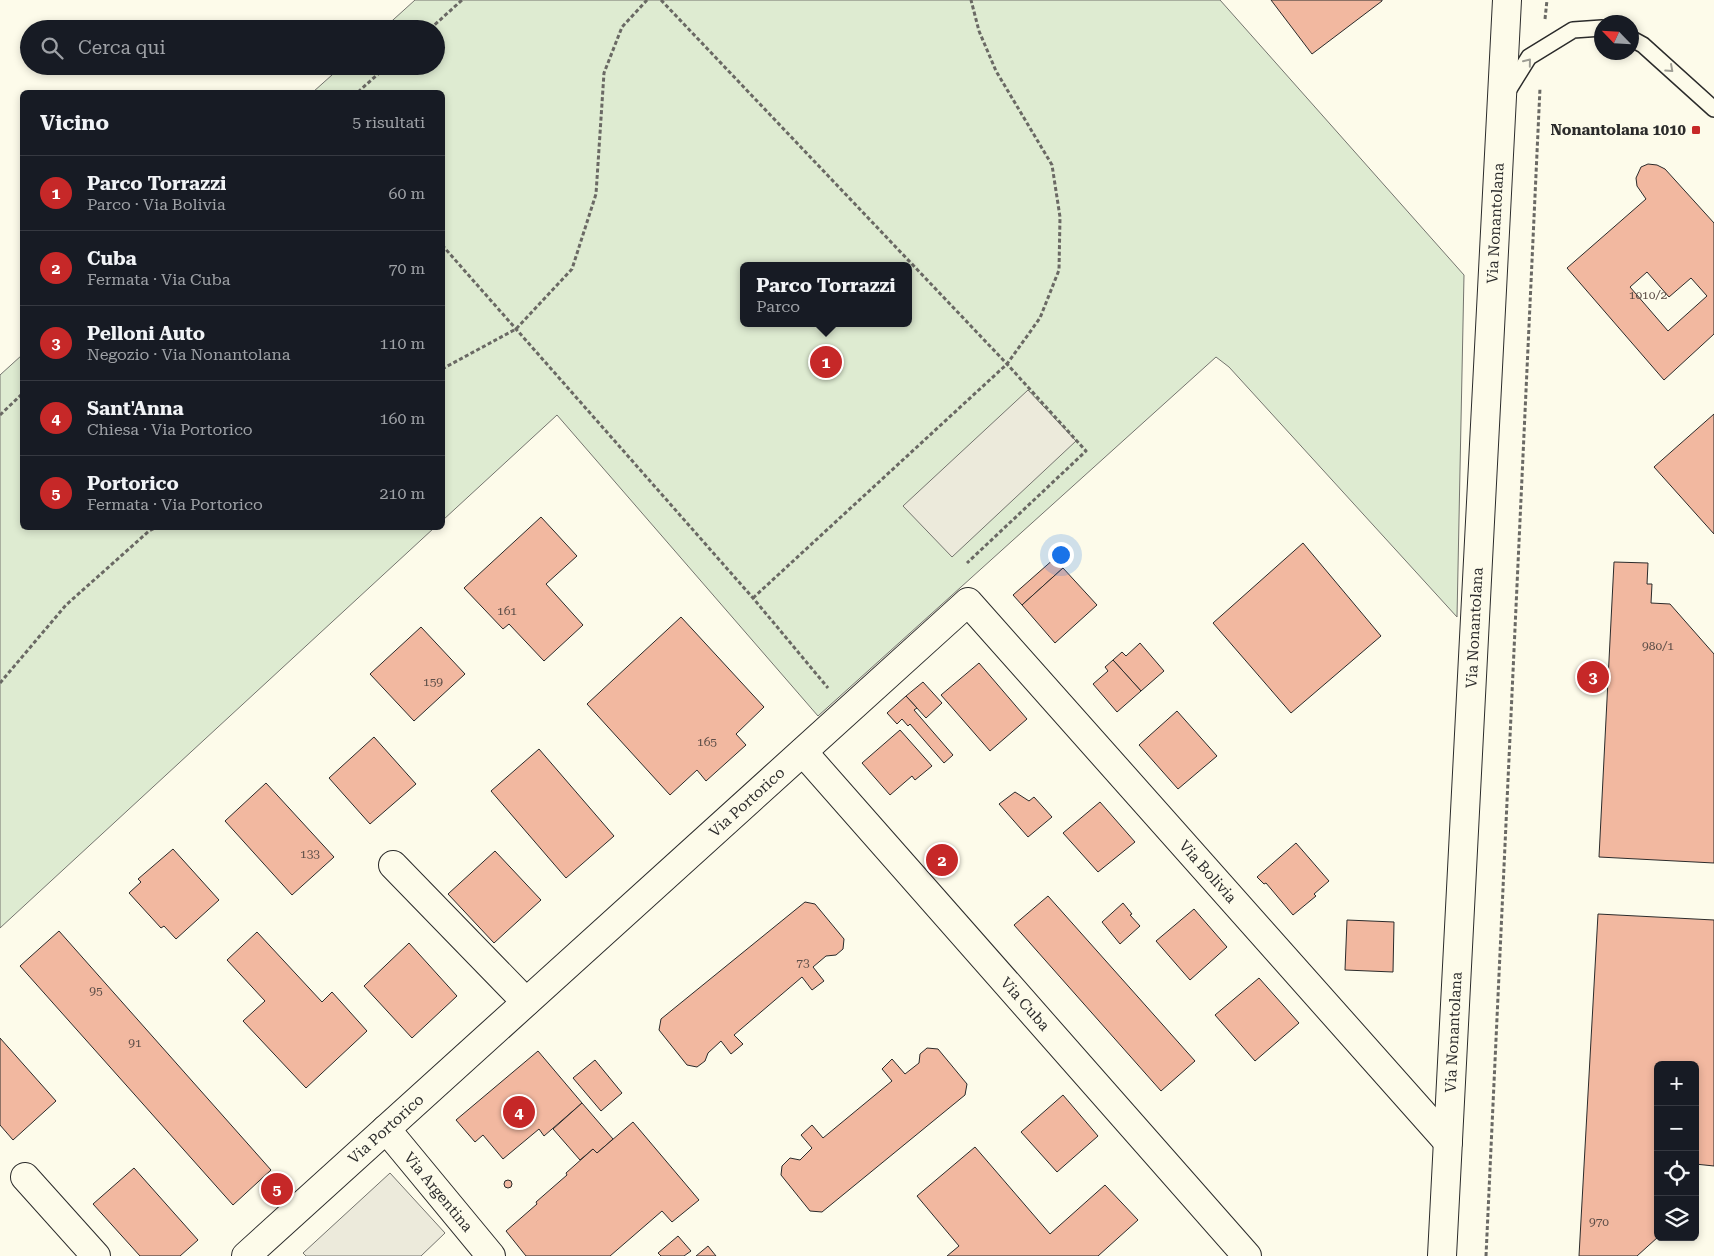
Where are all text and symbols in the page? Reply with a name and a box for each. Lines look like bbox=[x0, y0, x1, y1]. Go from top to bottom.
north arrow bbox=[1594, 15, 1639, 60]
search box bbox=[20, 20, 445, 75]
icon: search bbox=[38, 34, 66, 62]
text: Cerca qui bbox=[78, 36, 166, 59]
one-way arrow bbox=[1523, 58, 1532, 67]
one-way arrow bbox=[1664, 63, 1673, 72]
text: Vicino bbox=[40, 111, 109, 135]
text: 5 risultati bbox=[352, 113, 425, 132]
place label: Nonantolana 1010 bbox=[1550, 121, 1687, 139]
marker: Nonantolana 1010 bbox=[1690, 124, 1702, 136]
street label: Via Nonantolana bbox=[1483, 162, 1508, 284]
text: Parco Torrazzi bbox=[87, 172, 226, 195]
text: 1 bbox=[52, 184, 60, 203]
text: 60 m bbox=[388, 184, 425, 203]
text: Parco · Via Bolivia bbox=[87, 195, 226, 214]
text: Cuba bbox=[87, 247, 137, 270]
text: 2 bbox=[52, 259, 60, 278]
text: 70 m bbox=[388, 259, 425, 278]
popup bbox=[740, 262, 912, 327]
text: Fermata · Via Cuba bbox=[87, 270, 230, 289]
text: Parco Torrazzi bbox=[756, 274, 896, 297]
house number: 1010/2 bbox=[1629, 288, 1668, 302]
text: Parco bbox=[756, 297, 800, 316]
text: Pelloni Auto bbox=[87, 322, 205, 345]
text: 3 bbox=[52, 334, 60, 353]
text: 110 m bbox=[379, 334, 425, 353]
pin: 1 bbox=[810, 343, 842, 381]
text: Negozio · Via Nonantolana bbox=[87, 345, 290, 364]
text: Sant'Anna bbox=[87, 397, 184, 420]
text: 4 bbox=[52, 409, 60, 428]
text: 160 m bbox=[379, 409, 425, 428]
text: Chiesa · Via Portorico bbox=[87, 420, 253, 439]
text: Portorico bbox=[87, 472, 179, 495]
text: 5 bbox=[52, 484, 60, 503]
text: 210 m bbox=[379, 484, 425, 503]
text: Fermata · Via Portorico bbox=[87, 495, 263, 514]
your location bbox=[1048, 542, 1074, 568]
street label: Via Nonantolana bbox=[1462, 567, 1487, 689]
house number: 161 bbox=[497, 604, 517, 618]
house number: 980/1 bbox=[1642, 639, 1674, 653]
pin: 3 bbox=[1577, 658, 1609, 696]
house number: 159 bbox=[423, 675, 443, 689]
house number: 165 bbox=[697, 735, 717, 749]
street label: Via Portorico bbox=[706, 763, 788, 841]
street label: Via Bolivia bbox=[1175, 837, 1240, 907]
pin: 2 bbox=[926, 841, 958, 879]
house number: 133 bbox=[300, 847, 320, 861]
house number: 73 bbox=[796, 956, 810, 970]
street label: Via Nonantolana bbox=[1441, 971, 1466, 1093]
street label: Via Cuba bbox=[997, 974, 1053, 1035]
house number: 95 bbox=[89, 984, 103, 998]
house number: 91 bbox=[128, 1036, 142, 1050]
map controls bbox=[1654, 1061, 1699, 1241]
button: + bbox=[1654, 1061, 1699, 1106]
street label: Via Portorico bbox=[345, 1090, 427, 1168]
pin: 4 bbox=[503, 1093, 535, 1131]
button: − bbox=[1654, 1106, 1699, 1151]
street label: Via Argentina bbox=[400, 1149, 476, 1236]
button: locate bbox=[1654, 1151, 1699, 1196]
pin: 5 bbox=[261, 1170, 293, 1208]
button: layers bbox=[1654, 1196, 1699, 1241]
house number: 970 bbox=[1589, 1215, 1609, 1229]

